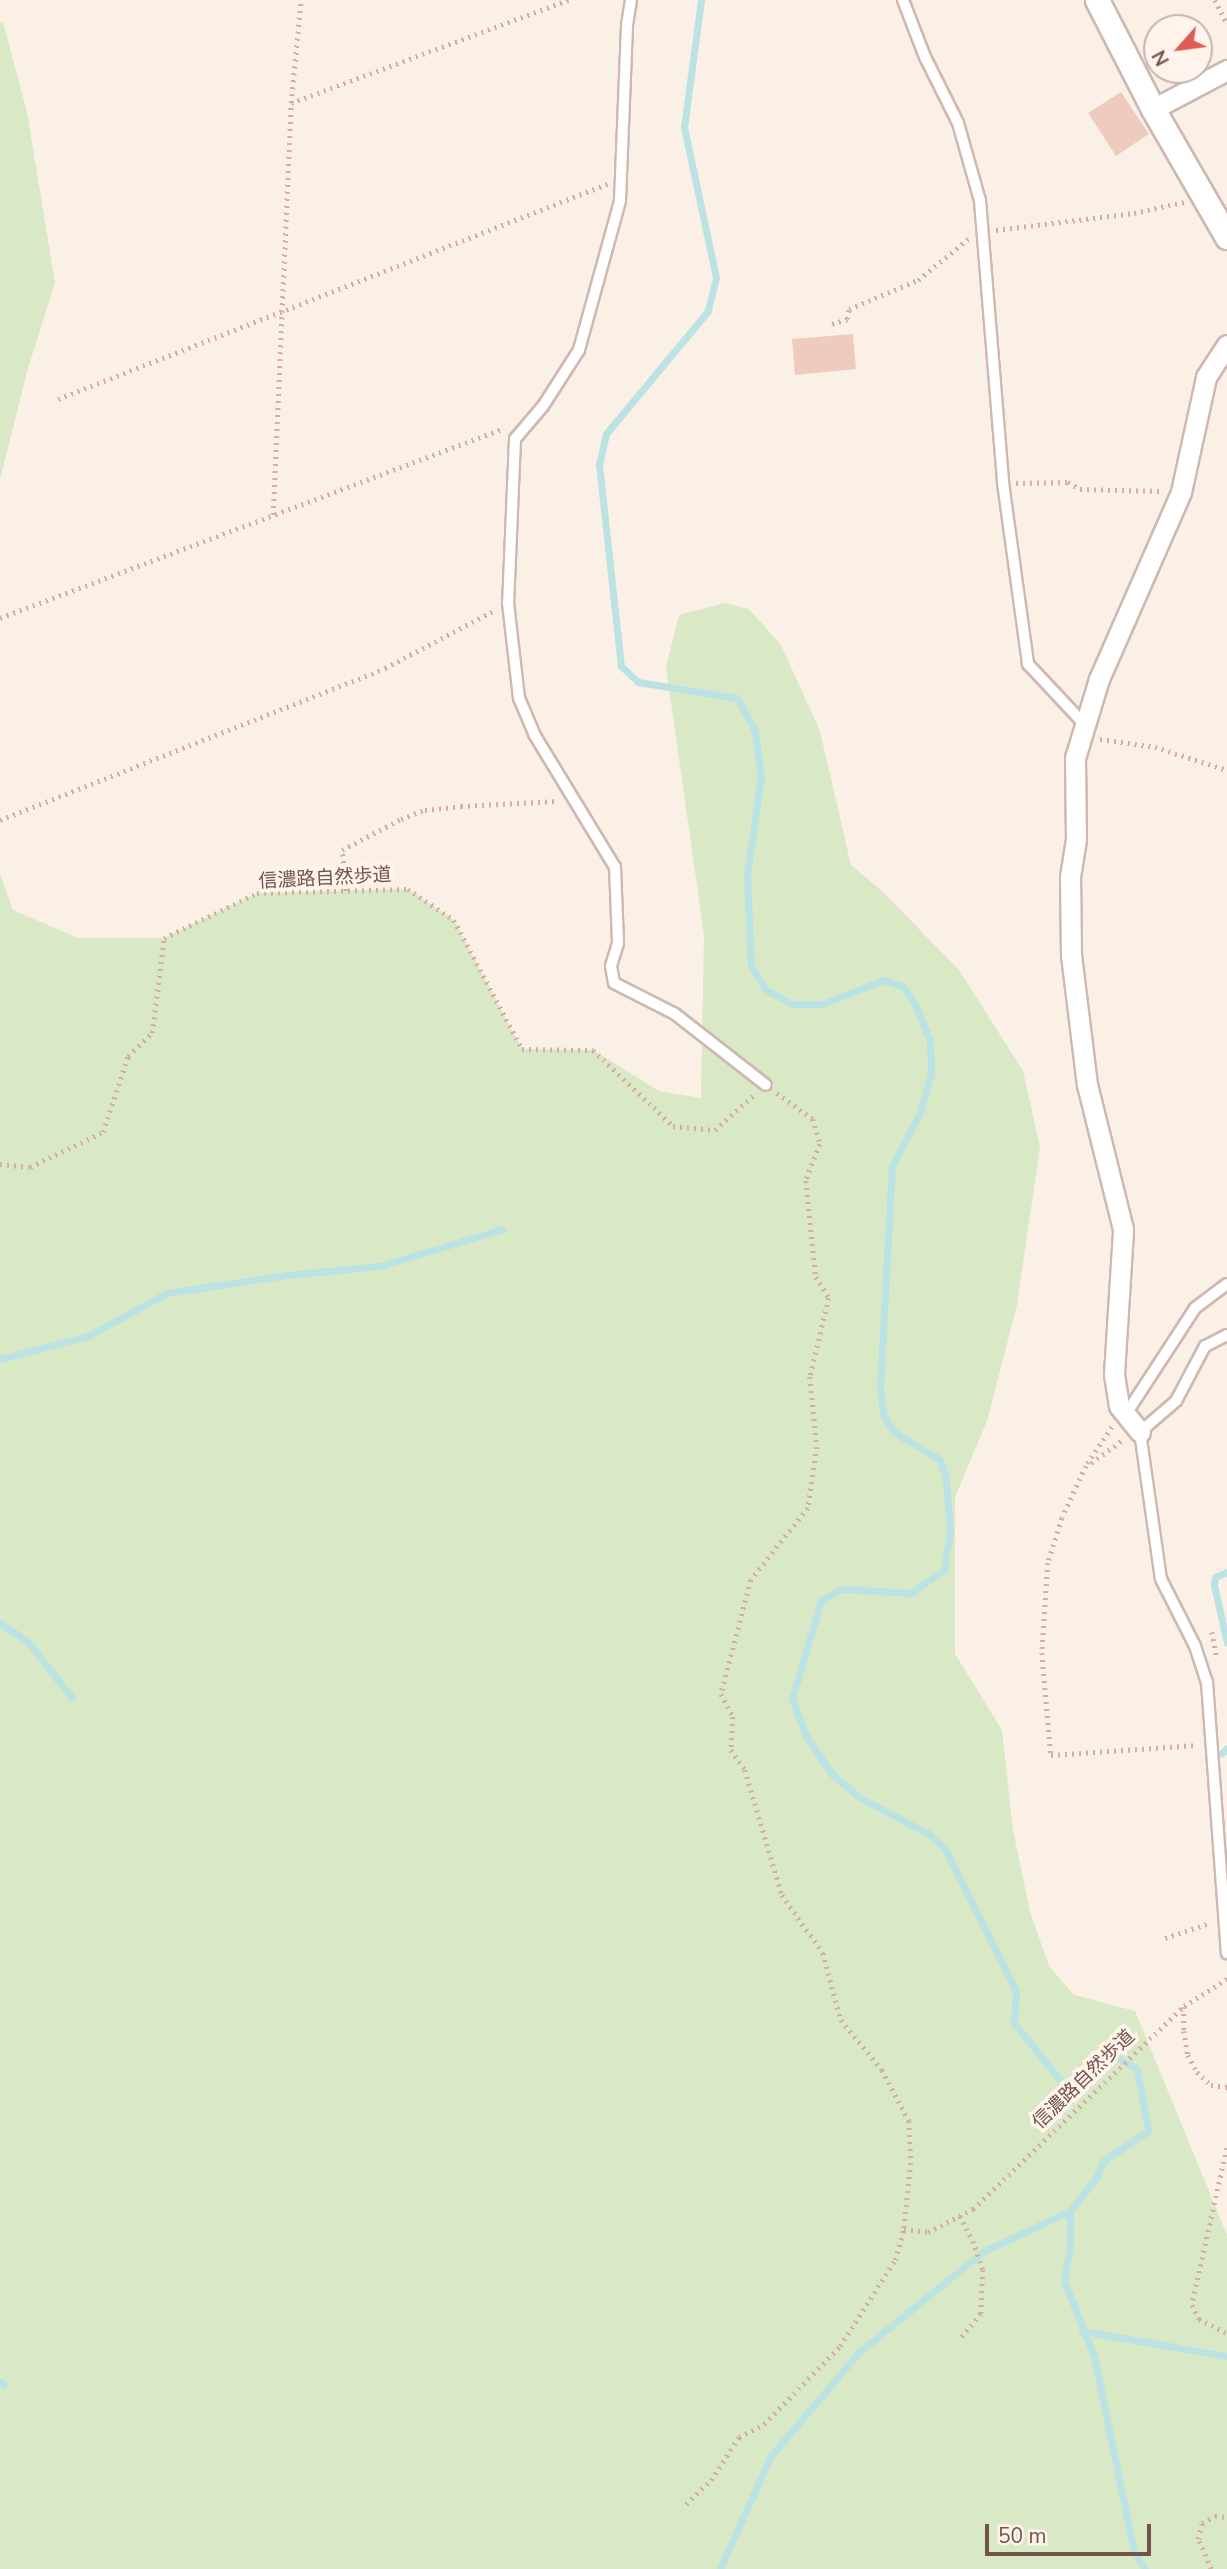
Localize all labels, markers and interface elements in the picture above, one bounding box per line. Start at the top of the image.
north arrow [1143,14,1213,84]
text: N [1146,46,1176,70]
street label: 信濃路自然歩道 [258,864,392,894]
street label: 信濃路自然歩道 [1028,2026,1140,2134]
scale bar [989,2510,1155,2554]
text: 50 m [998,2522,1047,2550]

